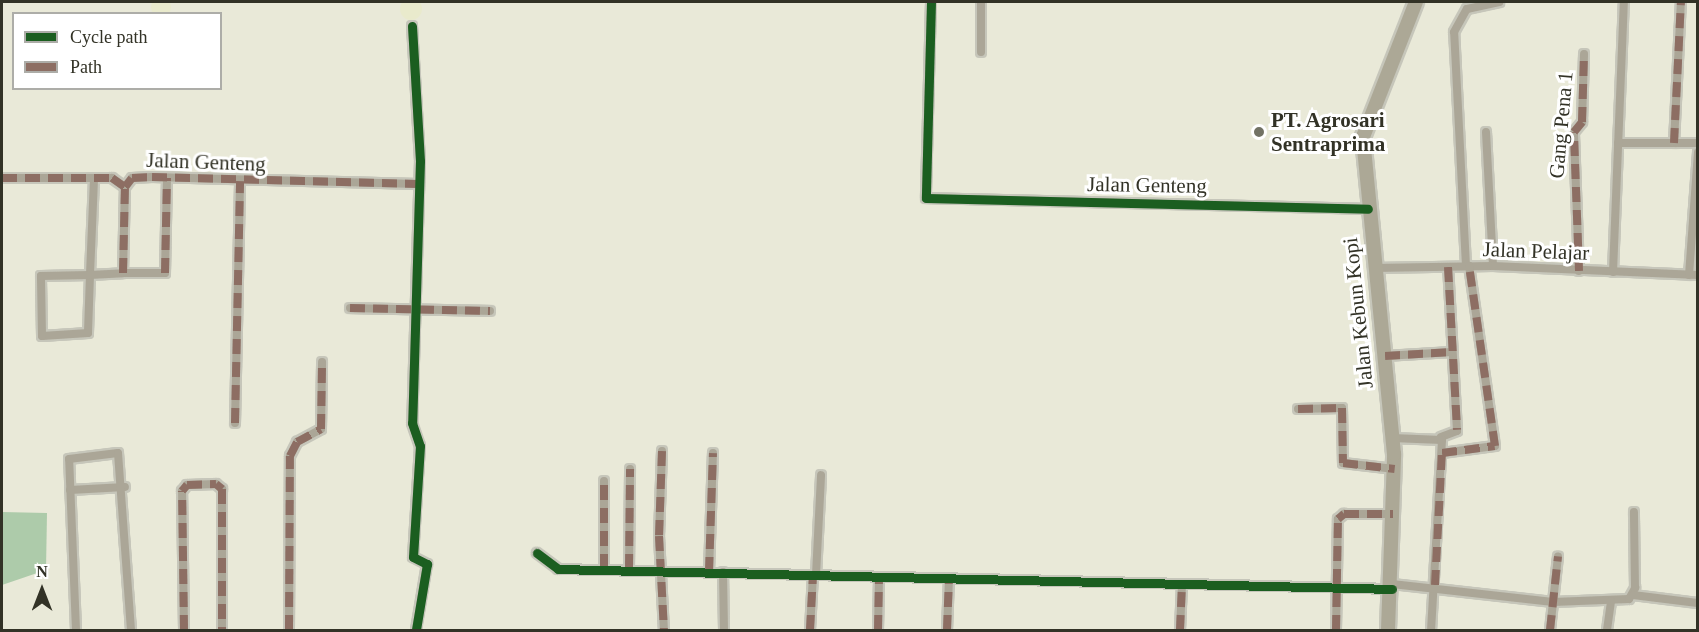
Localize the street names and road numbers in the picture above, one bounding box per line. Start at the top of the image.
street label: Gang Pena 1 [1544,70,1578,180]
street label: Jalan Genteng [146,147,266,177]
street label: Jalan Genteng [1087,171,1207,199]
street label: Jalan Kebun Kopi [1338,236,1378,390]
street label: Jalan Pelajar [1482,237,1590,265]

